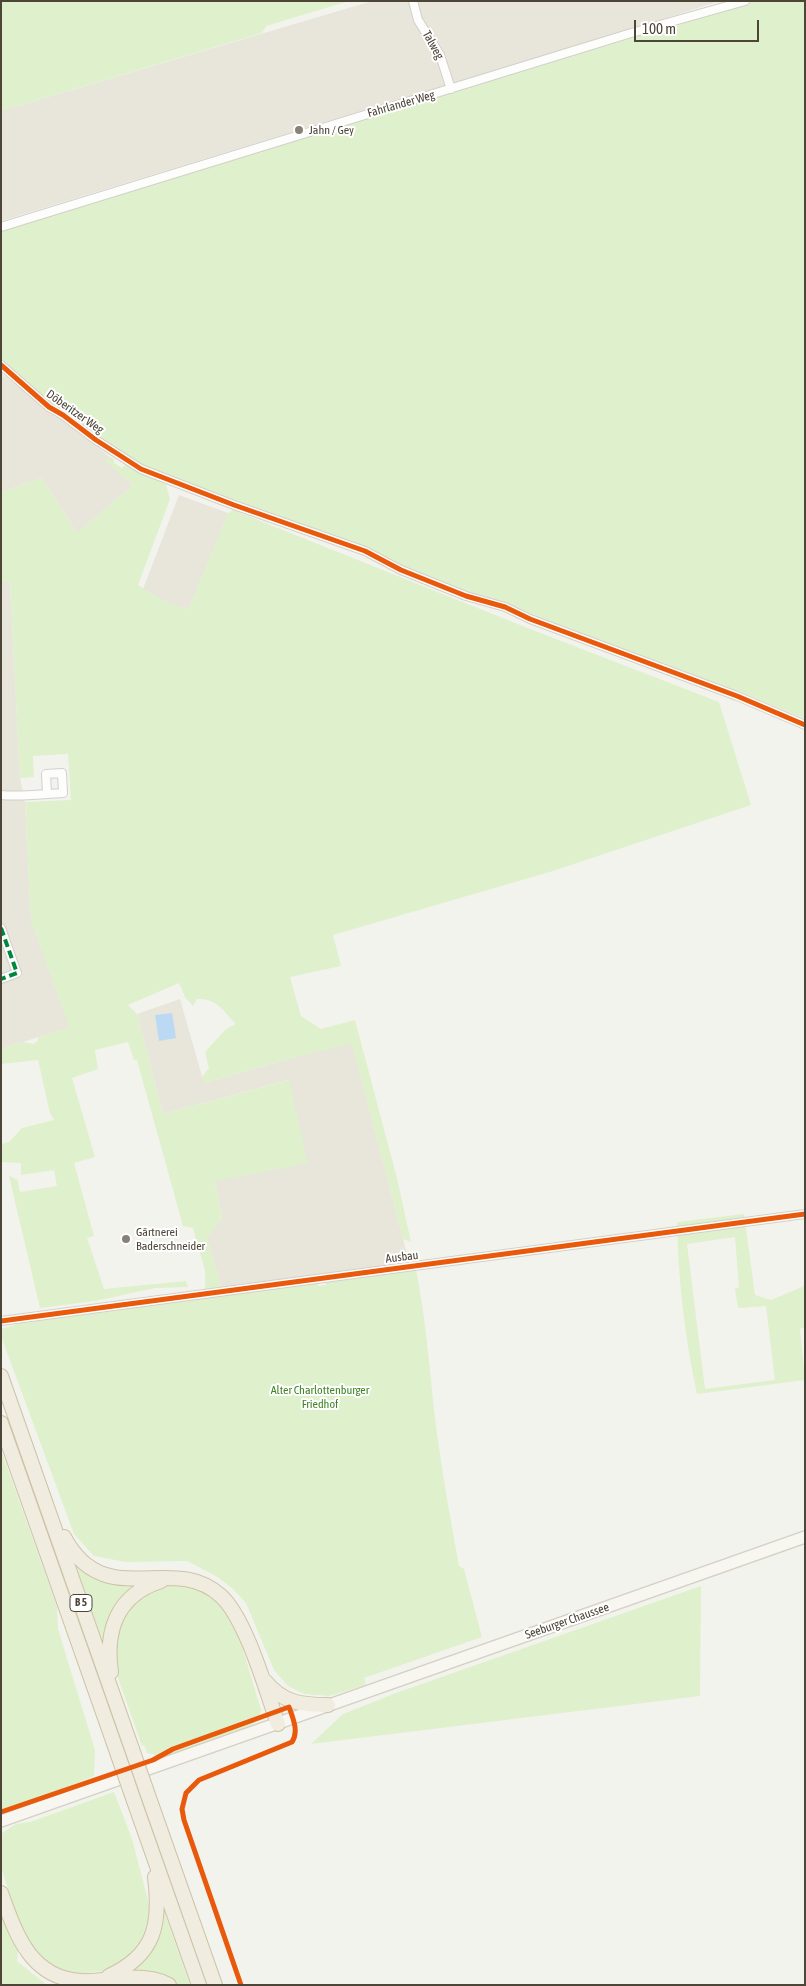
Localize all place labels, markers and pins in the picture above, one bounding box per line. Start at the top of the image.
place label: Jahn / Gey [309,123,354,137]
marker: Jahn / Gey [293,124,305,136]
place label: Gärtnerei Baderschneider [136,1225,205,1253]
marker: Gärtnerei Baderschneider [120,1233,132,1245]

